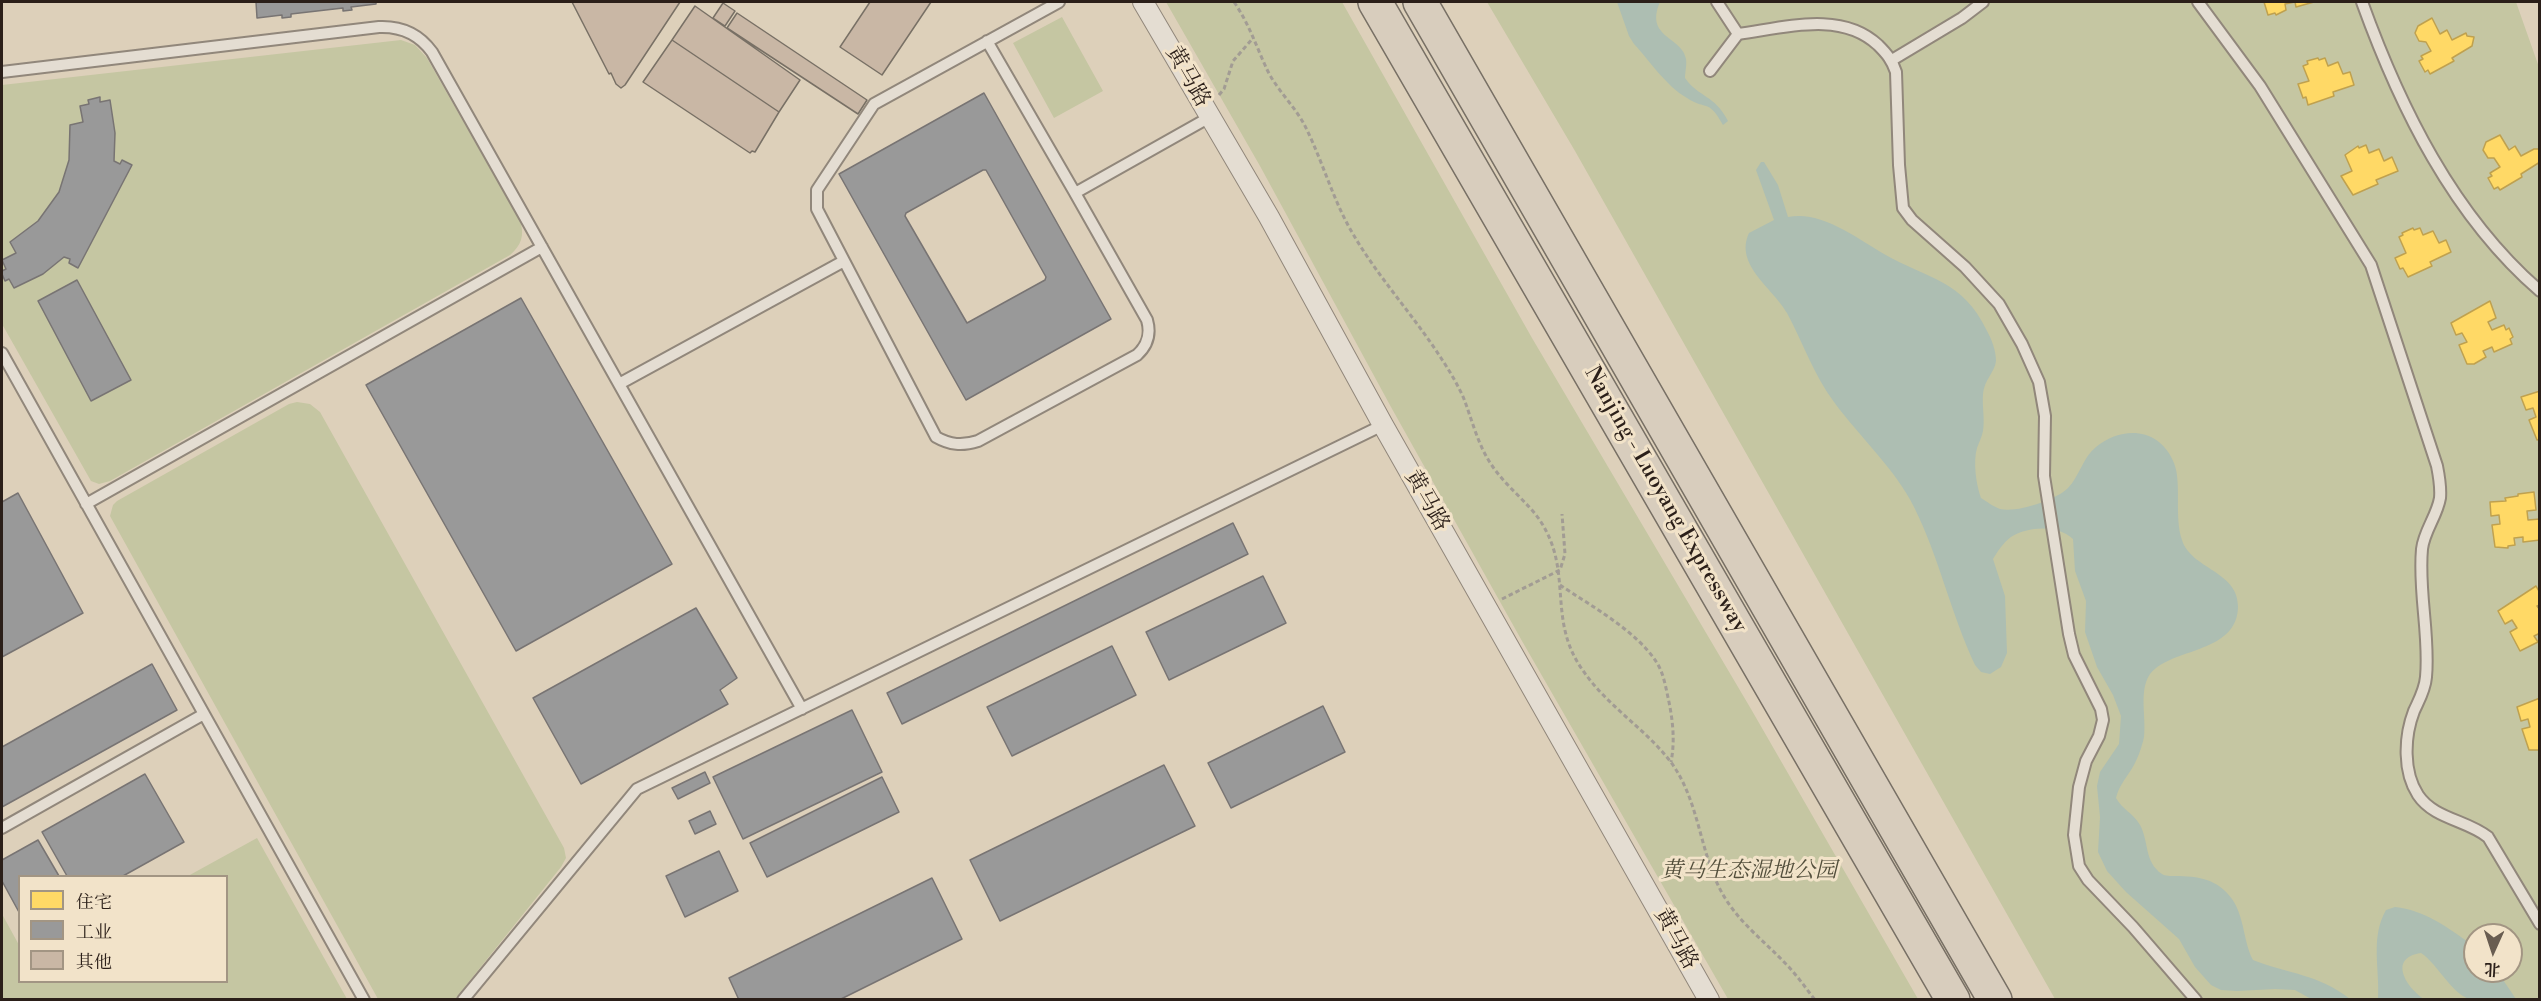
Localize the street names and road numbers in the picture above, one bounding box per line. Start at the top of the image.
street label: 黄马路 [1159,42,1215,112]
street label: Nanjing - Luoyang Expressway [1578,362,1752,638]
street label: 黄马路 [1398,466,1454,536]
street label: 黄马路 [1647,904,1703,974]

